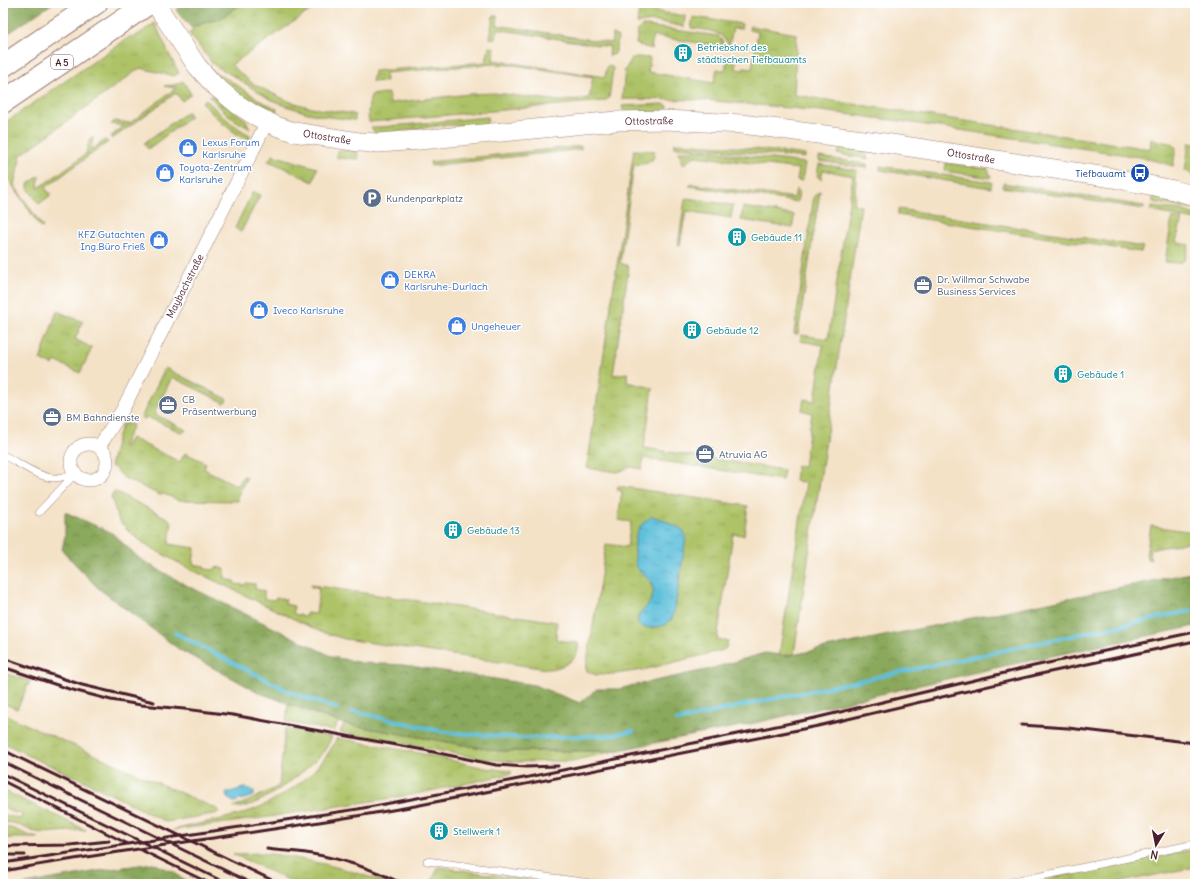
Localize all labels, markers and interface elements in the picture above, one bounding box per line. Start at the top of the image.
place label: Betriebshof des städtischen Tiefbauamts [697,41,807,66]
building icon: Betriebshof des städtischen Tiefbauamts [672,42,694,64]
road number: A 5 [51,55,73,69]
street label: Ottostraße [625,114,673,128]
street label: Ottostraße [302,127,352,147]
place label: Lexus Forum Karlsruhe [202,136,260,161]
shop icon: Lexus Forum Karlsruhe [177,137,199,159]
street label: Ottostraße [946,146,996,166]
place label: Toyota-Zentrum Karlsruhe [179,161,252,186]
shop icon: Toyota-Zentrum Karlsruhe [154,162,176,184]
bus stop icon: Tiefbauamt [1129,162,1151,184]
place label: Tiefbauamt [1075,167,1127,180]
parking icon: Kundenparkplatz [361,187,383,209]
place label: Kundenparkplatz [386,192,463,205]
building icon: Gebäude 11 [726,226,748,248]
place label: KFZ Gutachten Ing.Büro Frieß [78,228,146,253]
shop icon: KFZ Gutachten Ing.Büro Frieß [148,229,170,251]
place label: Gebäude 11 [751,231,802,244]
street label: Maybachstraße [163,252,207,320]
place label: DEKRA Karlsruhe-Durlach [404,268,488,293]
shop icon: DEKRA Karlsruhe-Durlach [379,269,401,291]
place label: Dr. Willmar Schwabe Business Services [937,273,1030,298]
office icon: Dr. Willmar Schwabe Business Services [912,274,934,296]
shop icon: Iveco Karlsruhe [248,299,270,321]
place label: Iveco Karlsruhe [273,304,344,317]
shop icon: Ungeheuer [446,315,468,337]
building icon: Gebäude 12 [681,319,703,341]
place label: Ungeheuer [471,320,521,333]
place label: Gebäude 12 [706,324,759,337]
building icon: Gebäude 1 [1052,363,1074,385]
place label: Gebäude 1 [1077,368,1124,381]
place label: CB Präsentwerbung [182,393,257,418]
office icon: CB Präsentwerbung [157,394,179,416]
office icon: BM Bahndienste [41,406,63,428]
place label: BM Bahndienste [66,411,139,424]
office icon: Atruvia AG [694,443,716,465]
place label: Atruvia AG [719,448,767,461]
building icon: Gebäude 13 [442,519,464,541]
place label: Gebäude 13 [467,524,520,537]
building icon: Stellwerk 1 [428,820,450,842]
place label: Stellwerk 1 [453,825,500,838]
north arrow [1136,825,1176,865]
text: N [1149,847,1159,862]

